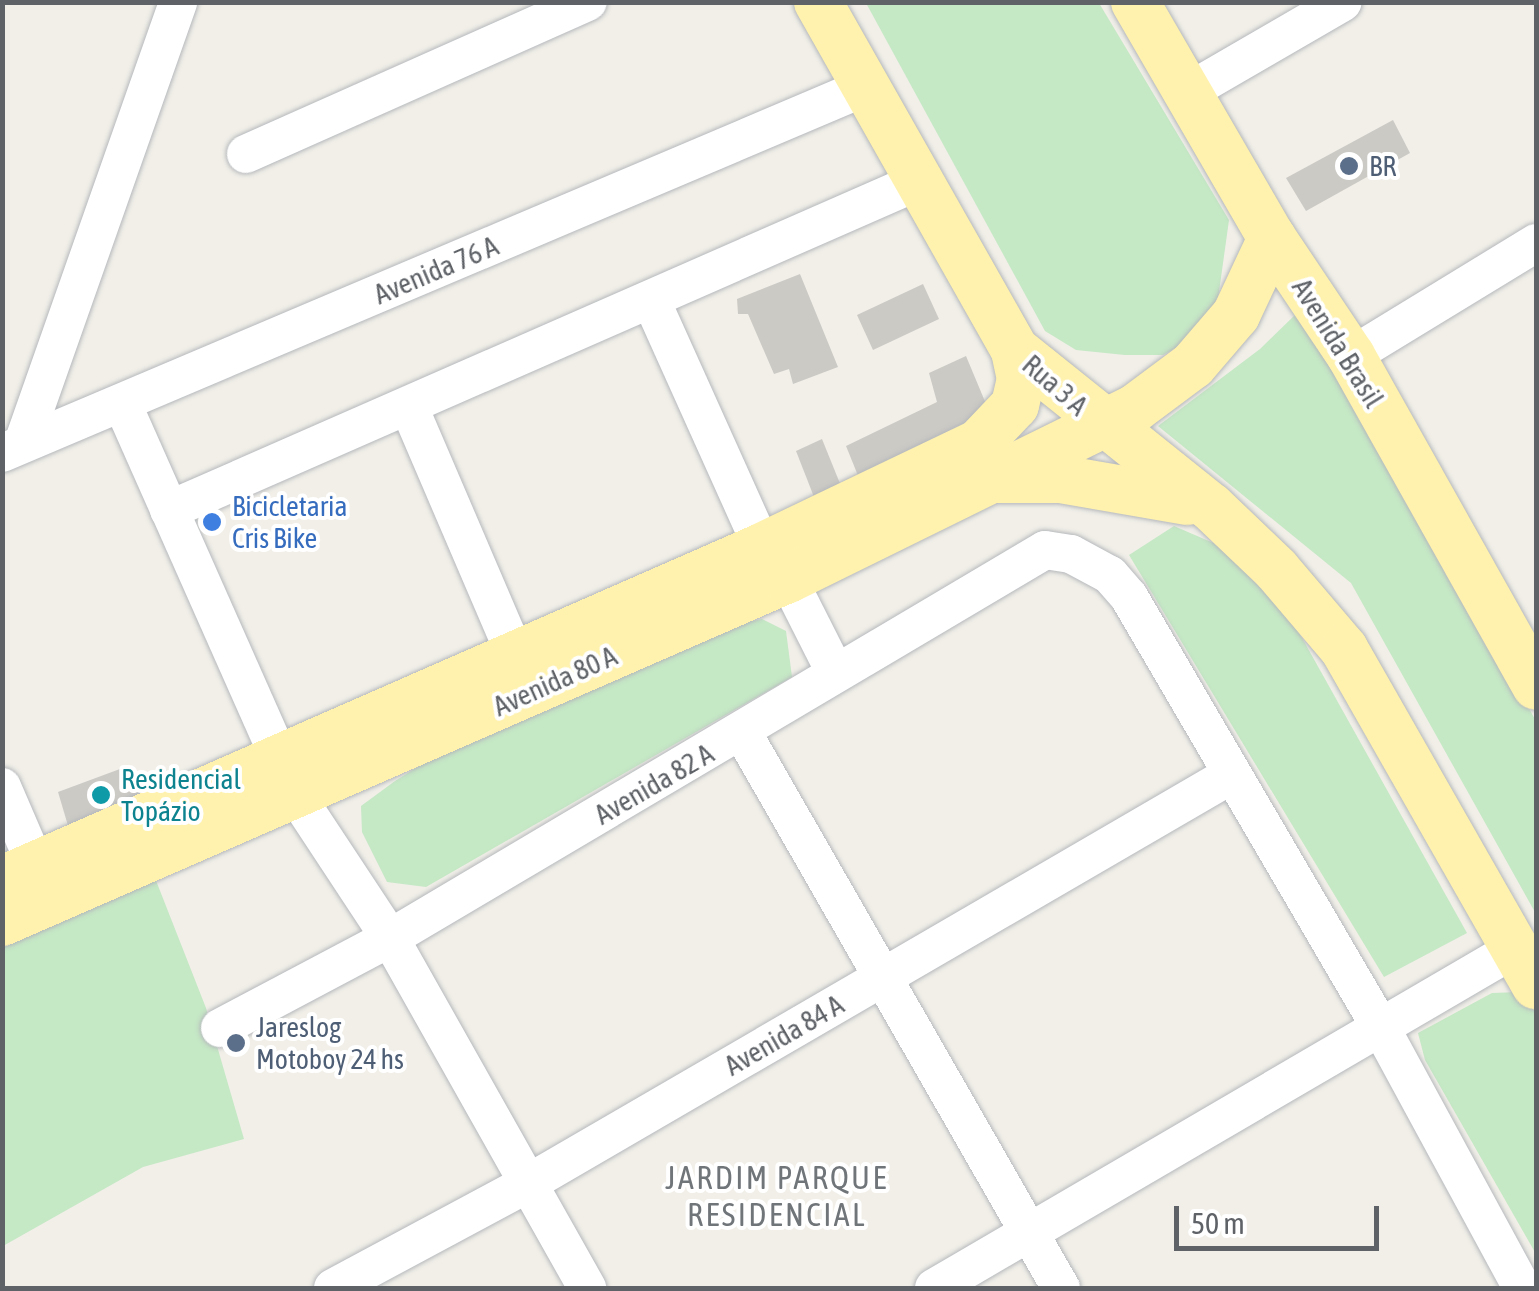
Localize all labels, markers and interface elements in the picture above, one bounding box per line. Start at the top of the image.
place label: BR [1369,149,1396,183]
marker: BR [1338,155,1360,177]
street label: Avenida 76 A [369,229,503,311]
street label: Avenida Brasil [1285,272,1391,414]
street label: Rua 3 A [1016,348,1094,422]
place label: Bicicletaria Cris Bike [232,489,348,555]
marker: Bicicletaria Cris Bike [201,511,223,533]
street label: Avenida 80 A [488,639,622,723]
street label: Avenida 82 A [589,737,719,831]
place label: Residencial Topázio [121,762,241,828]
marker: Residencial Topázio [90,784,112,806]
street label: Avenida 84 A [719,988,849,1082]
place label: Jareslog Motoboy 24 hs [256,1010,404,1076]
marker: Jareslog Motoboy 24 hs [225,1032,247,1054]
district label: JARDIM PARQUE RESIDENCIAL [665,1160,889,1235]
scale bar [1179,1186,1384,1248]
text: 50 m [1191,1206,1245,1240]

